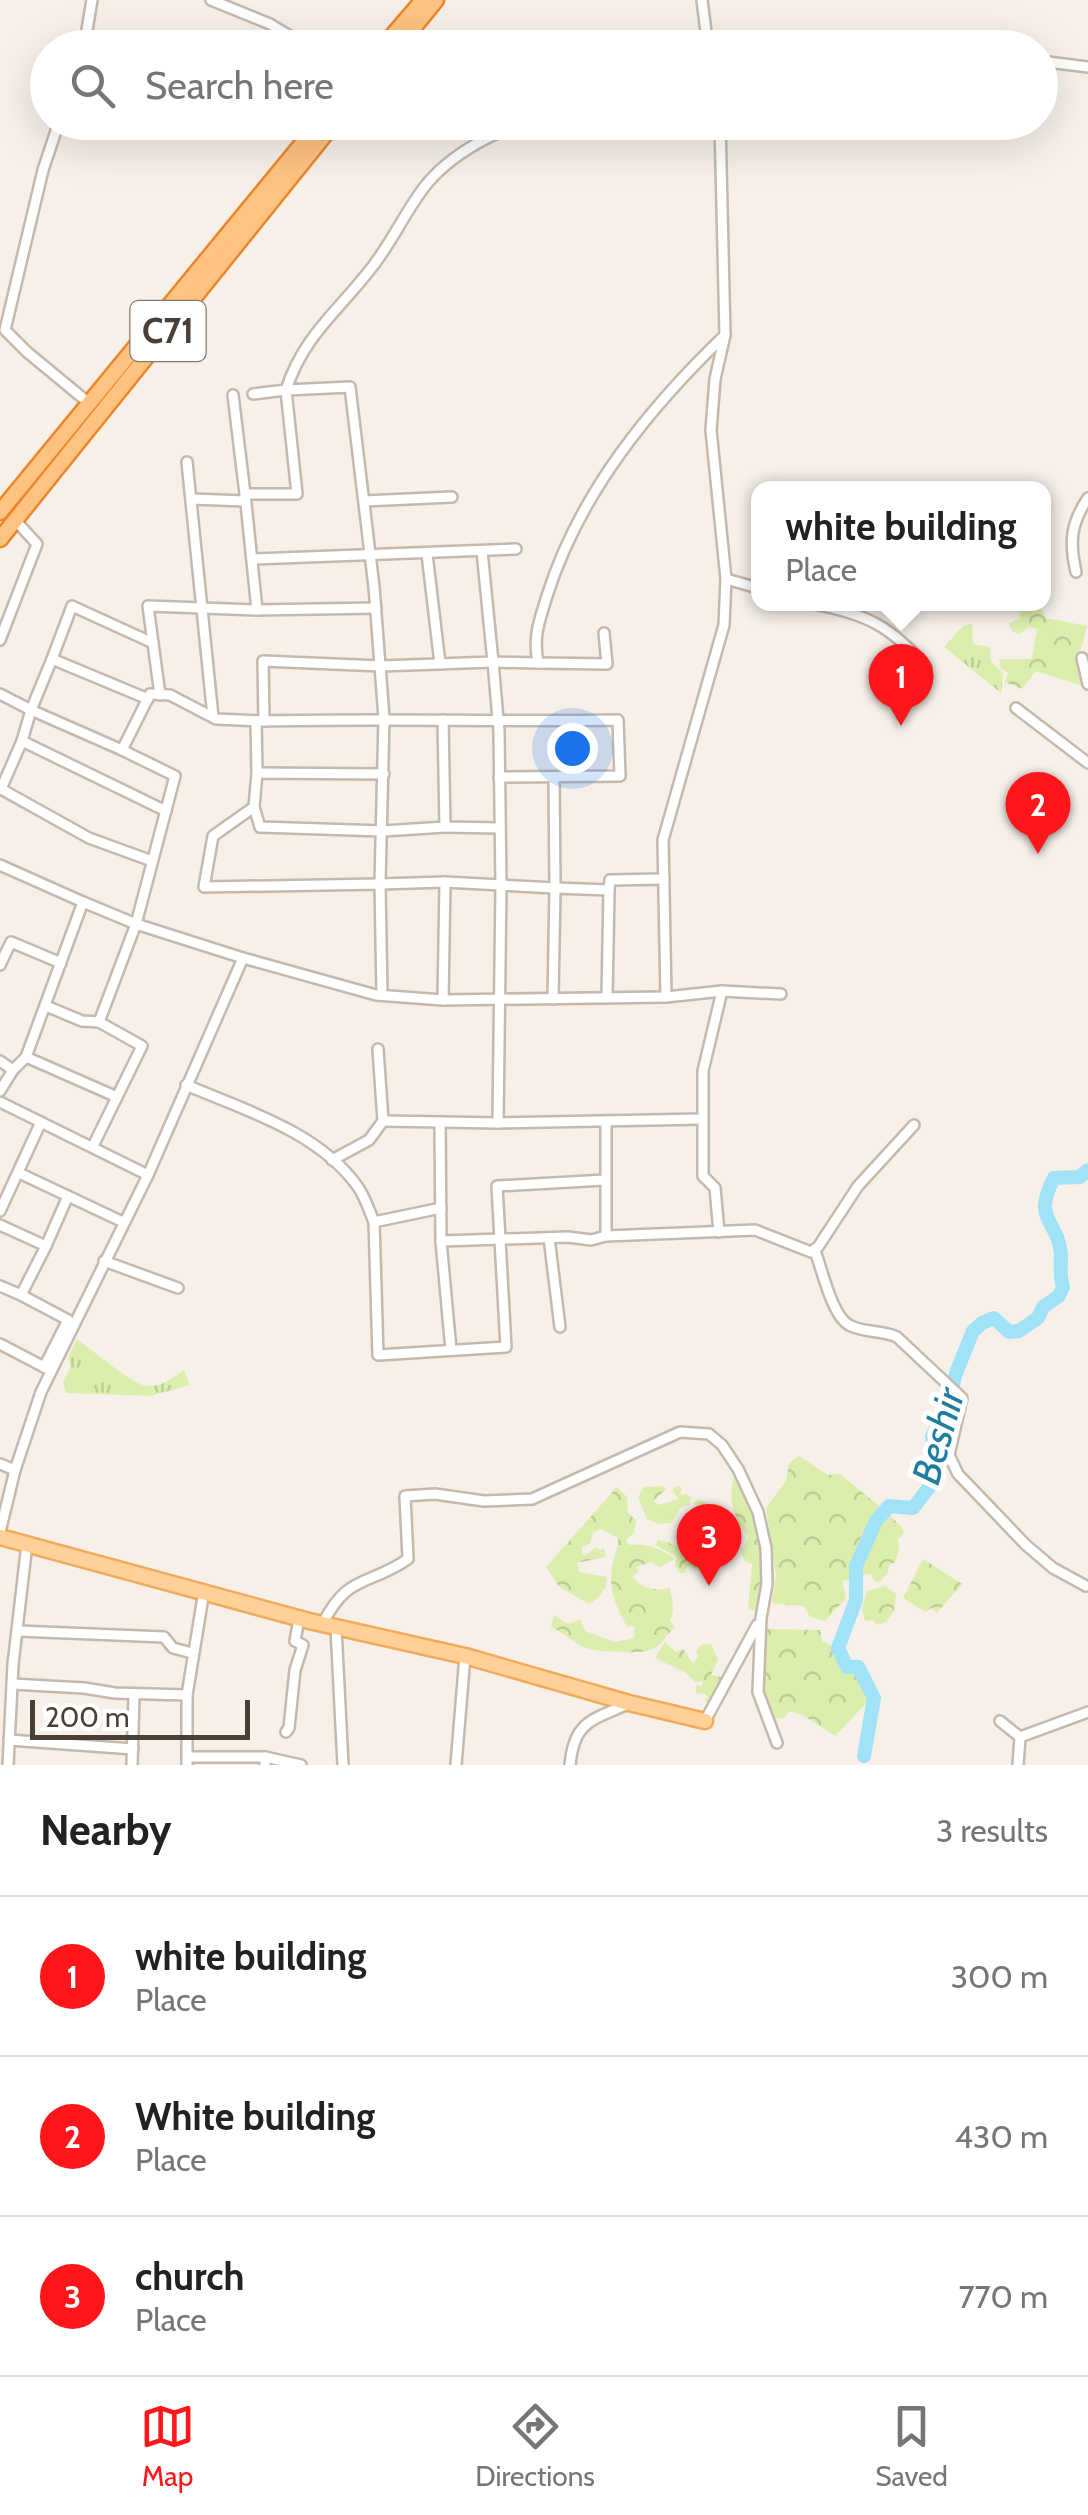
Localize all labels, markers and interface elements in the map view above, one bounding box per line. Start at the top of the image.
search box [30,30,1058,140]
icon: search [65,58,120,113]
text: Search here [145,62,334,109]
road number: C71 [130,301,206,361]
popup [751,481,1051,611]
text: white building [785,503,1017,550]
text: Place [785,550,857,589]
pin: 1 [868,644,934,726]
your location [547,723,598,774]
pin: 2 [1006,772,1070,854]
water label: Beshir [901,1381,975,1490]
pin: 3 [676,1504,742,1586]
scale bar [30,1695,250,1740]
text: 200 m [45,1700,130,1734]
text: Nearby [40,1804,172,1856]
text: 3 results [936,1811,1048,1850]
text: white building [135,1933,366,1980]
text: 1 [67,1957,78,1996]
text: 300 m [951,1957,1048,1996]
text: Place [135,1980,207,2019]
text: White building [135,2093,375,2140]
text: 2 [64,2117,81,2156]
text: 430 m [955,2117,1048,2156]
text: Place [135,2140,207,2179]
text: church [135,2253,244,2300]
text: 3 [64,2277,81,2316]
text: 770 m [958,2277,1048,2316]
text: Place [135,2300,207,2339]
tab: Map [140,2399,195,2493]
tab: Directions [475,2399,595,2493]
tab: Saved [875,2399,948,2493]

